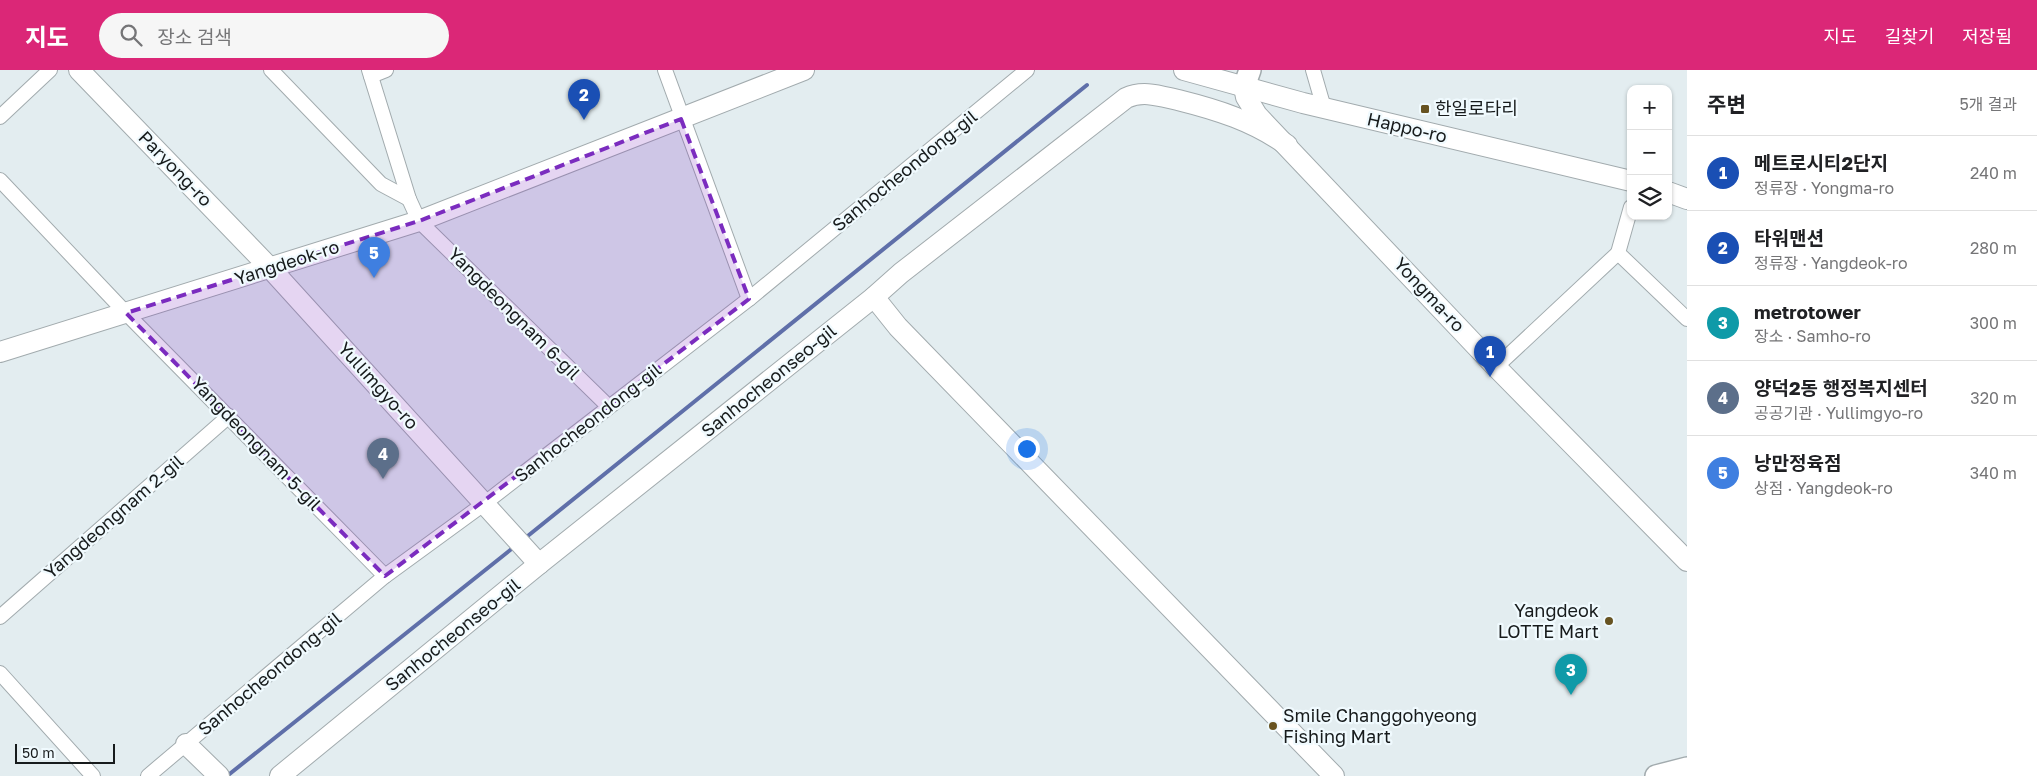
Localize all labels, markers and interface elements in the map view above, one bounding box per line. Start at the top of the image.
search box [99,13,449,58]
icon: search [117,21,145,49]
text: 지도 [25,22,69,51]
text: 장소 검색 [157,25,232,48]
text: 지도 [1824,25,1857,47]
text: 길찾기 [1885,25,1934,47]
text: 저장됨 [1962,25,2012,47]
pin: 2 [568,79,600,120]
map controls [1627,85,1672,220]
button: + [1627,85,1672,130]
text: 주변 [1707,91,1746,117]
text: 5개 결과 [1960,94,2017,114]
place label: 한일로타리 [1435,97,1518,119]
marker: 한일로타리 [1419,103,1431,115]
street label: Sanhocheondong-gil [827,105,982,236]
street label: Happo-ro [1365,107,1449,147]
street label: Paryong-ro [134,126,217,211]
button: − [1627,130,1672,175]
text: 메트로시티2단지 [1754,151,1888,174]
text: 1 [1719,163,1727,183]
text: 240 m [1970,163,2017,183]
button: layers [1627,175,1672,220]
text: 정류장 · Yongma-ro [1754,178,1894,198]
text: 타워맨션 [1754,226,1824,249]
street label: Yangdeok-ro [232,235,342,289]
pin: 5 [358,237,390,278]
text: 2 [1718,238,1728,258]
text: 280 m [1970,238,2017,258]
street label: Yangdeongnam 6-gil [444,243,586,384]
street label: Yongma-ro [1390,253,1470,336]
text: 정류장 · Yangdeok-ro [1754,253,1908,273]
text: metrotower [1754,300,1861,323]
text: 3 [1718,313,1728,333]
text: 300 m [1970,313,2017,333]
street label: Sanhocheonseo-gil [697,319,840,441]
text: 장소 · Samho-ro [1754,326,1871,346]
pin: 1 [1474,336,1506,377]
street label: Yullimgyo-ro [334,337,424,433]
street label: Sanhocheondong-gil [510,358,665,486]
street label: Yangdeongnam 5-gil [187,372,326,515]
text: 양덕2동 행정복지센터 [1754,376,1928,399]
text: 4 [1718,388,1728,408]
text: 320 m [1970,388,2017,408]
text: 공공기관 · Yullimgyo-ro [1754,403,1923,423]
your location [1014,436,1040,462]
pin: 4 [367,438,399,479]
street label: Yangdeongnam 2-gil [39,450,188,583]
text: 낭만정육점 [1754,451,1841,474]
text: 5 [1718,463,1728,483]
text: 340 m [1970,463,2017,483]
text: 상점 · Yangdeok-ro [1754,478,1893,498]
street label: Sanhocheonseo-gil [381,573,524,695]
place label: Yangdeok LOTTE Mart [1498,599,1599,642]
street label: Sanhocheondong-gil [193,607,346,740]
marker: Yangdeok LOTTE Mart [1603,615,1615,627]
pin: 3 [1555,654,1587,695]
place label: Smile Changgohyeong Fishing Mart [1283,704,1477,747]
marker: Smile Changgohyeong Fishing Mart [1267,720,1279,732]
scale bar [15,741,115,764]
text: 50 m [22,744,55,761]

